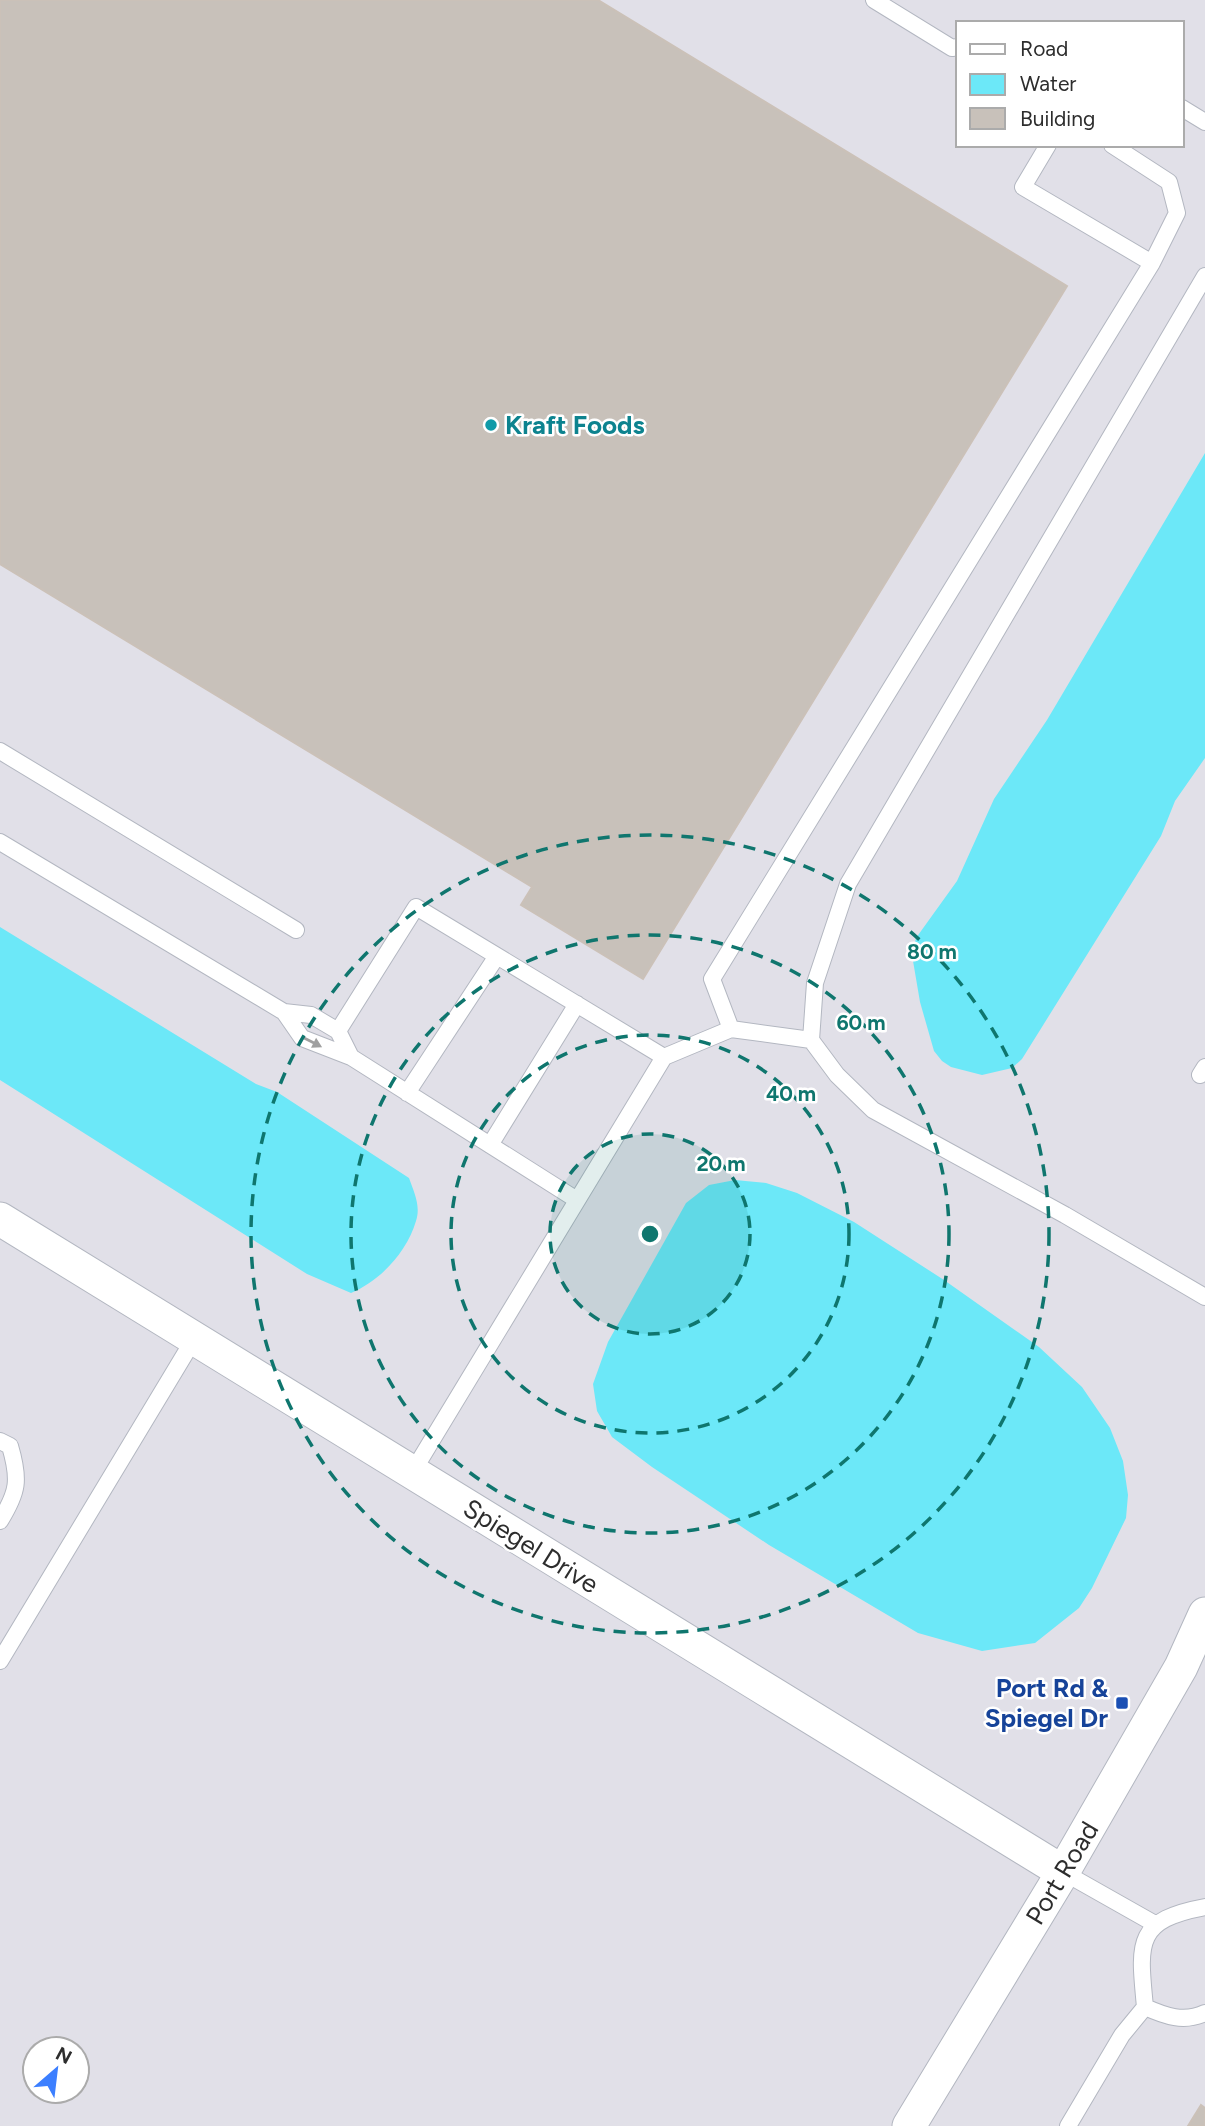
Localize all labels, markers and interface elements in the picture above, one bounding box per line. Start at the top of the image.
legend [956,21,1184,147]
text: Road [1020,36,1068,61]
text: Water [1020,71,1076,96]
text: Building [1020,106,1095,131]
place label: Kraft Foods [505,409,645,441]
marker: Kraft Foods [483,417,499,433]
text: 80 m [907,939,957,964]
text: 60 m [836,1010,886,1035]
one-way arrow [303,1035,323,1047]
text: 40 m [766,1081,816,1106]
text: 20 m [696,1151,746,1176]
centre of rings [638,1222,662,1246]
street label: Spiegel Drive [458,1492,604,1600]
place label: Port Rd & Spiegel Dr [985,1672,1108,1734]
marker: Port Rd & Spiegel Dr [1114,1695,1130,1711]
street label: Port Road [1019,1816,1105,1930]
north arrow [21,2035,91,2105]
text: N [52,2042,76,2069]

